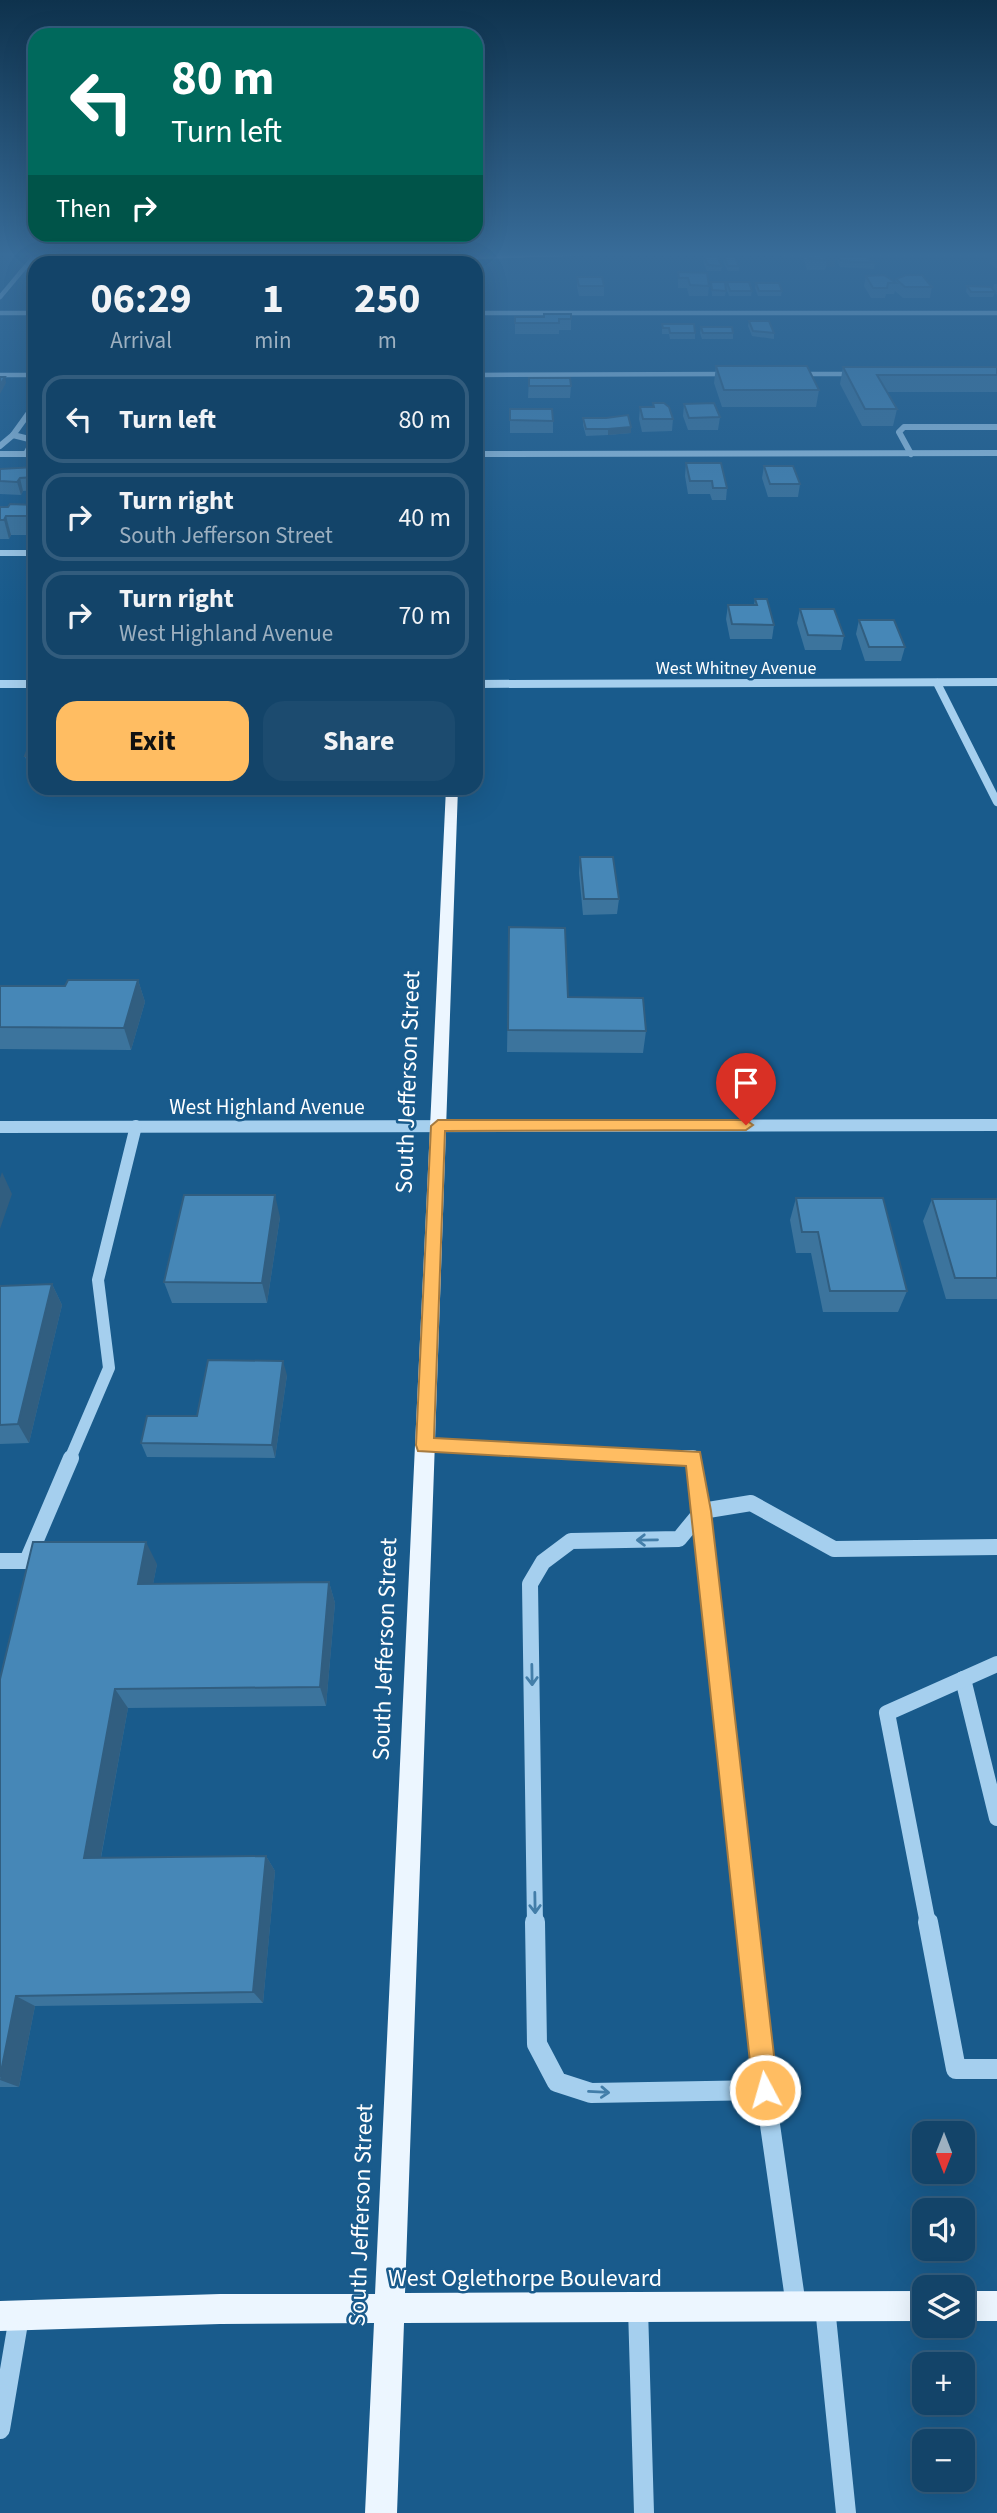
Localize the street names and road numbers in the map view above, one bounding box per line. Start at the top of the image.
street label: West Whitney Avenue [656,656,816,681]
street label: South Jefferson Street [387,970,429,1194]
street label: West Highland Avenue [169,1092,365,1122]
street label: South Jefferson Street [364,1537,406,1761]
street label: South Jefferson Street [340,2103,382,2327]
street label: West Oglethorpe Boulevard [388,2261,662,2296]

